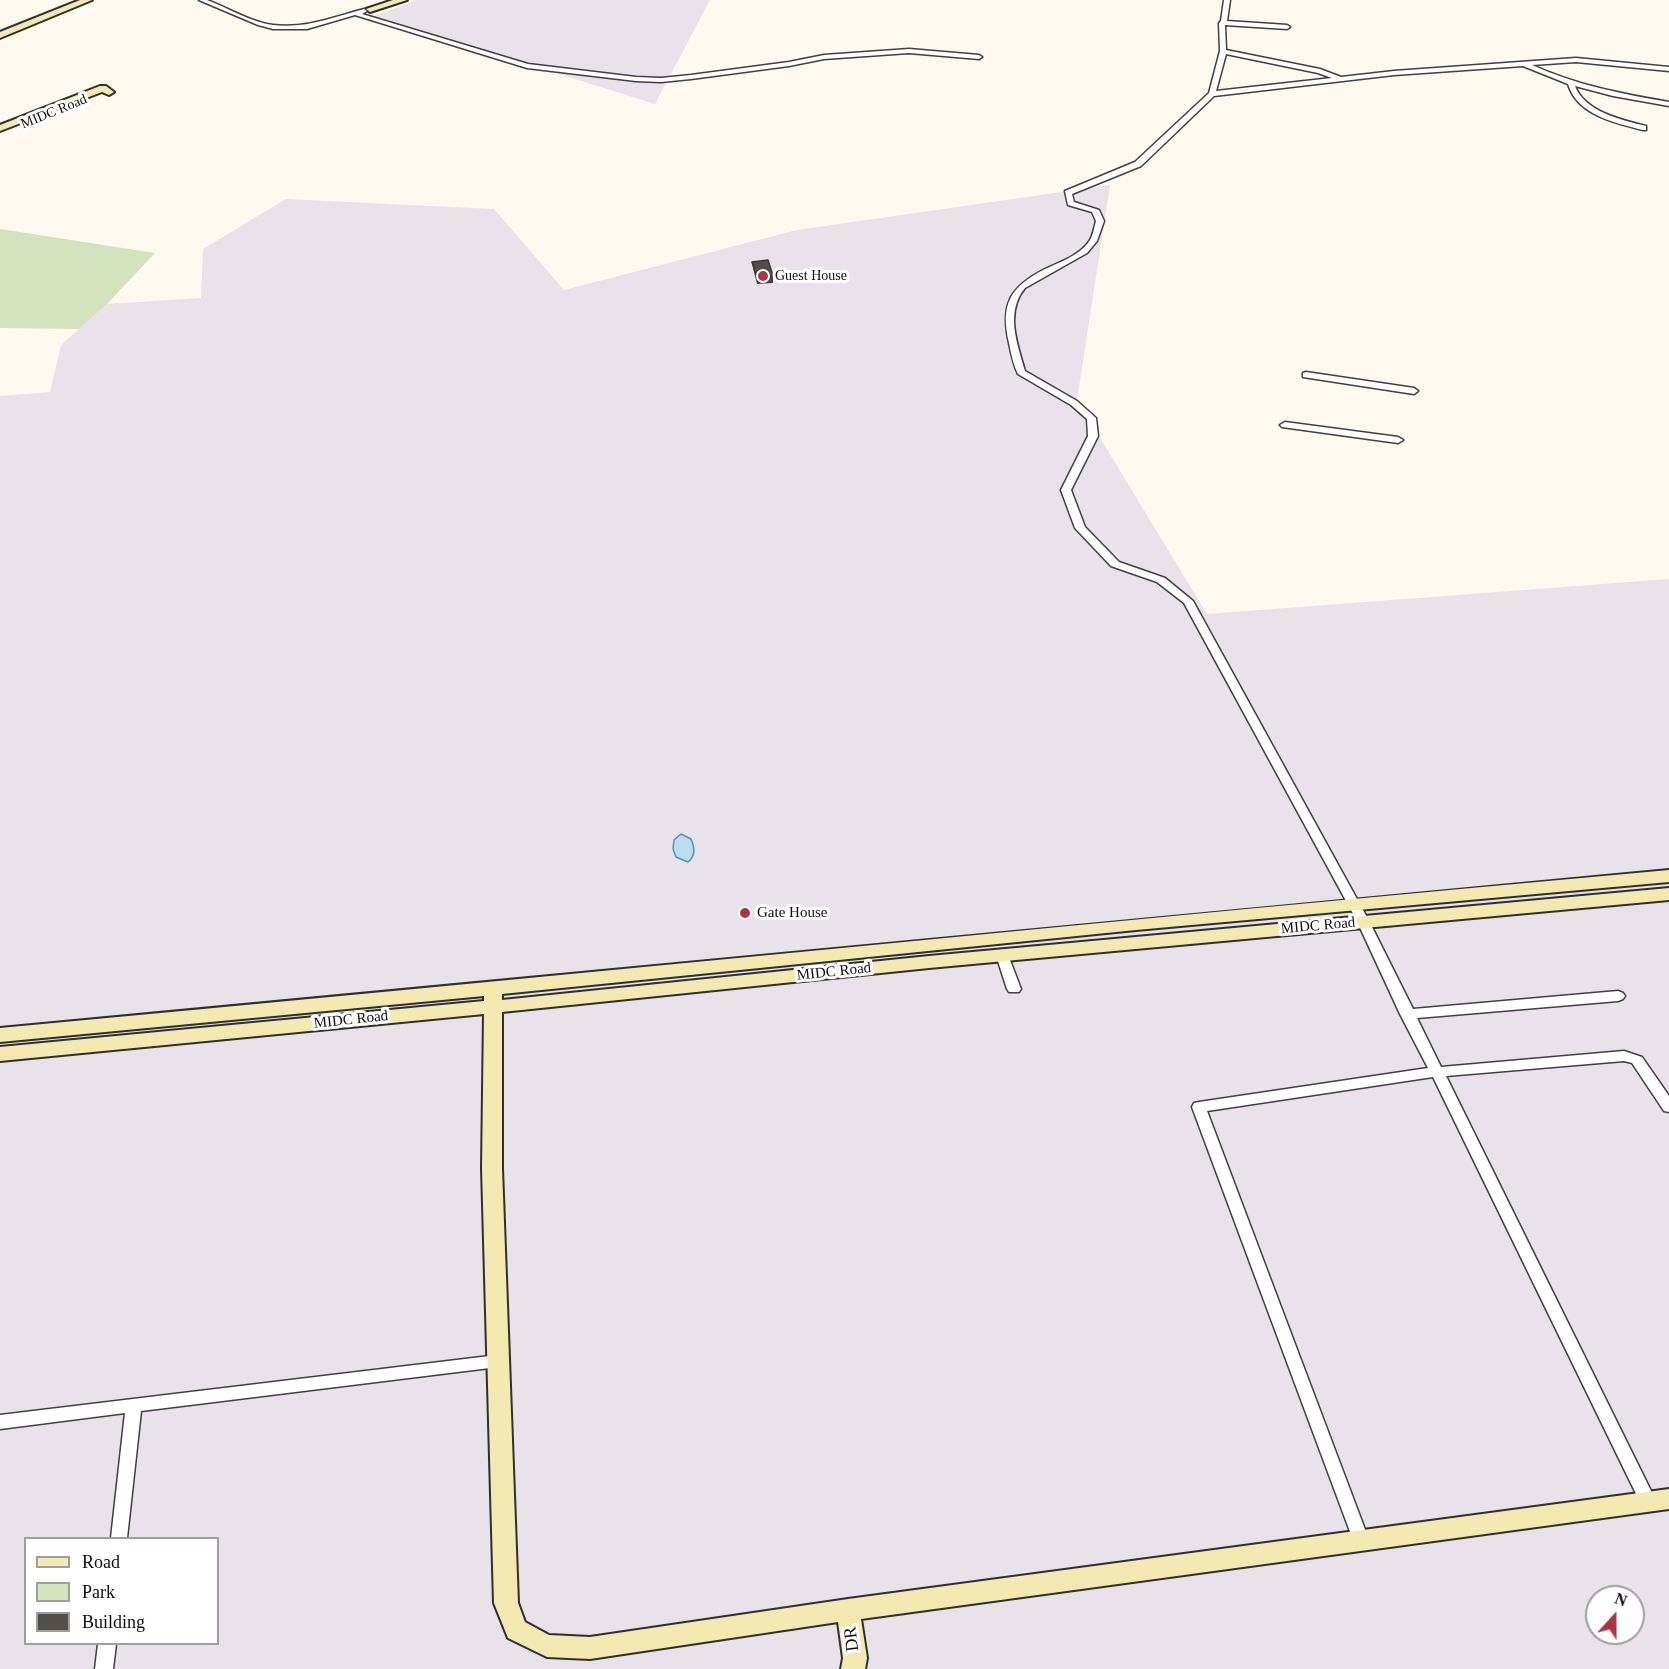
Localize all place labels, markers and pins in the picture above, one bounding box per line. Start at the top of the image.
place label: Guest House [775,268,847,284]
marker: Guest House [756,269,770,283]
place label: Gate House [757,904,827,922]
marker: Gate House [738,906,752,920]

